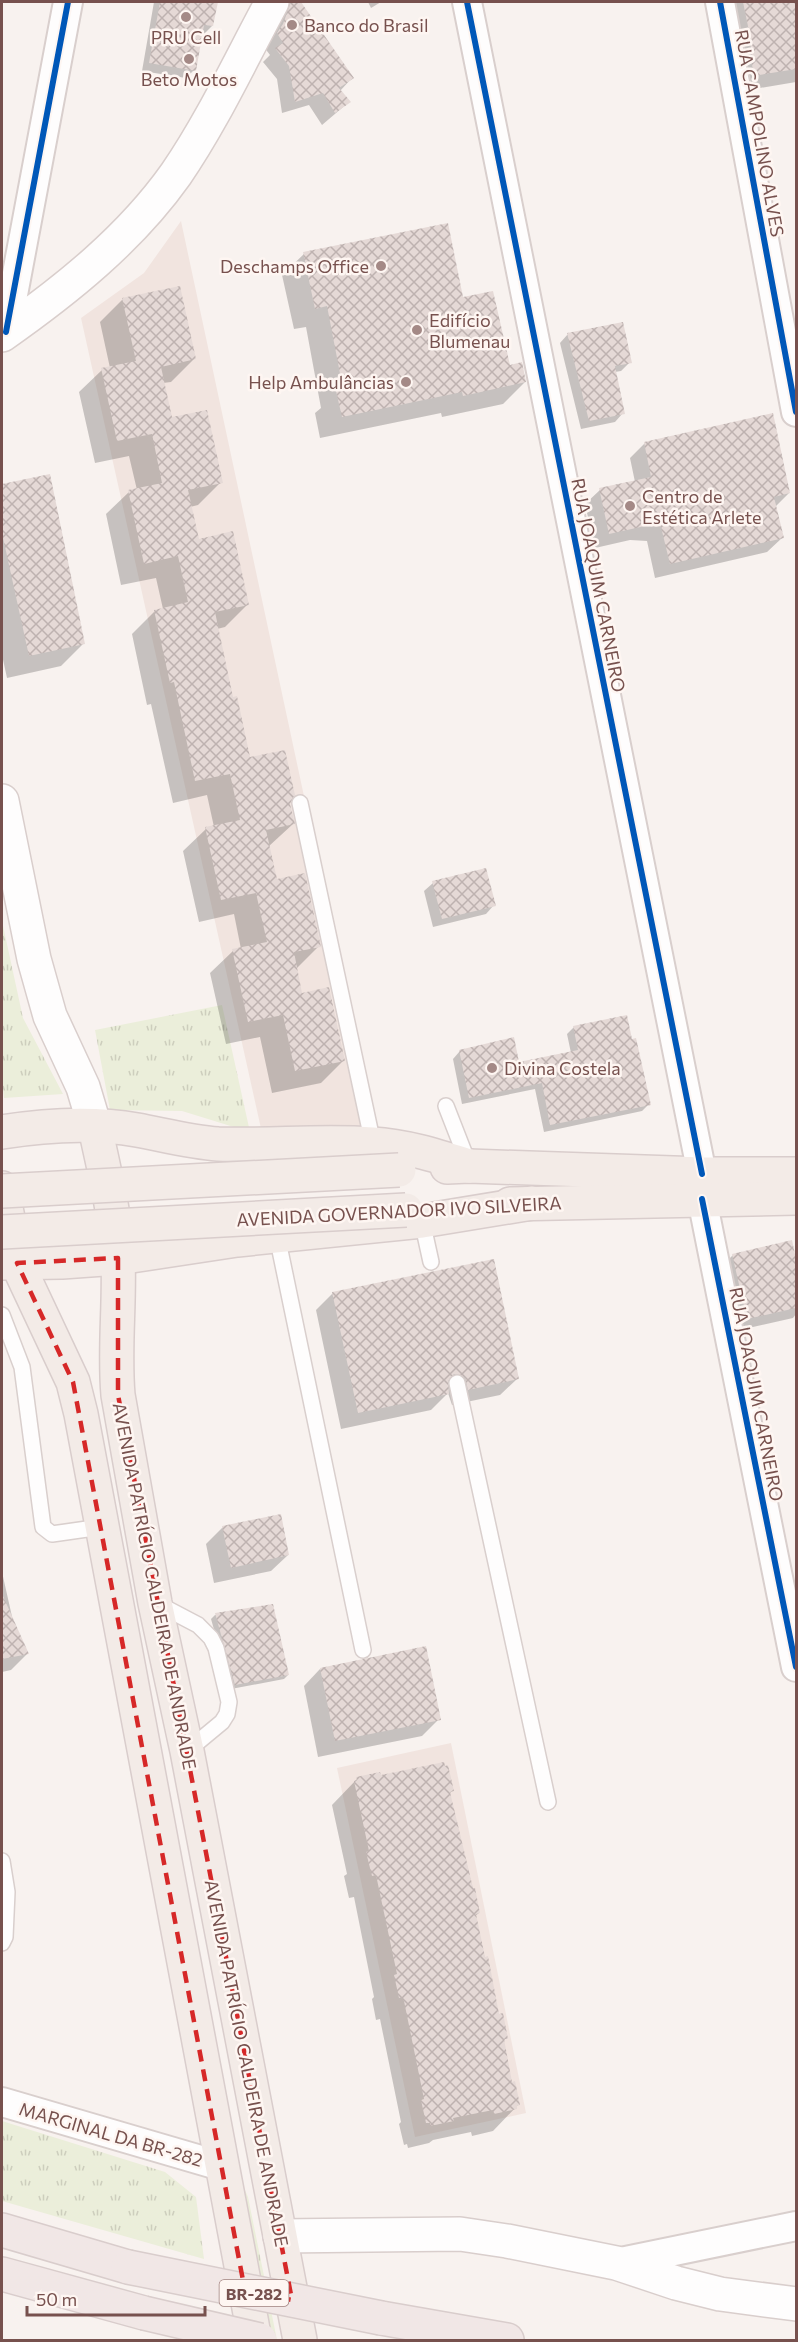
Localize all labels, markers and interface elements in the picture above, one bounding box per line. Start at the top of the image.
marker: PRU Cell [179,10,193,24]
place label: Banco do Brasil [304,14,428,36]
marker: Banco do Brasil [285,18,299,32]
place label: PRU Cell [151,26,221,48]
street label: RUA CAMPOLINO ALVES [731,28,789,238]
marker: Beto Motos [182,52,196,66]
place label: Beto Motos [141,68,237,90]
place label: Deschamps Office [220,255,369,277]
marker: Deschamps Office [374,259,388,273]
place label: Edifício Blumenau [429,309,510,352]
marker: Edifício Blumenau [410,323,424,337]
place label: Help Ambulâncias [248,371,394,393]
marker: Help Ambulâncias [399,375,413,389]
street label: RUA JOAQUIM CARNEIRO [567,476,631,694]
place label: Centro de Estética Arlete [642,485,761,528]
marker: Centro de Estética Arlete [623,499,637,513]
place label: Divina Costela [504,1057,621,1079]
marker: Divina Costela [485,1061,499,1075]
street label: AVENIDA GOVERNADOR IVO SILVEIRA [236,1191,562,1231]
street label: RUA JOAQUIM CARNEIRO [725,1285,789,1503]
street label: AVENIDA PATRÍCIO CALDEIRA DE ANDRADE [109,1400,201,1772]
street label: AVENIDA PATRÍCIO CALDEIRA DE ANDRADE [201,1877,293,2249]
street label: MARGINAL DA BR-282 [17,2097,205,2171]
scale bar [27,2279,206,2317]
road number: BR-282 [220,2280,288,2306]
text: 50 m [36,2288,77,2310]

